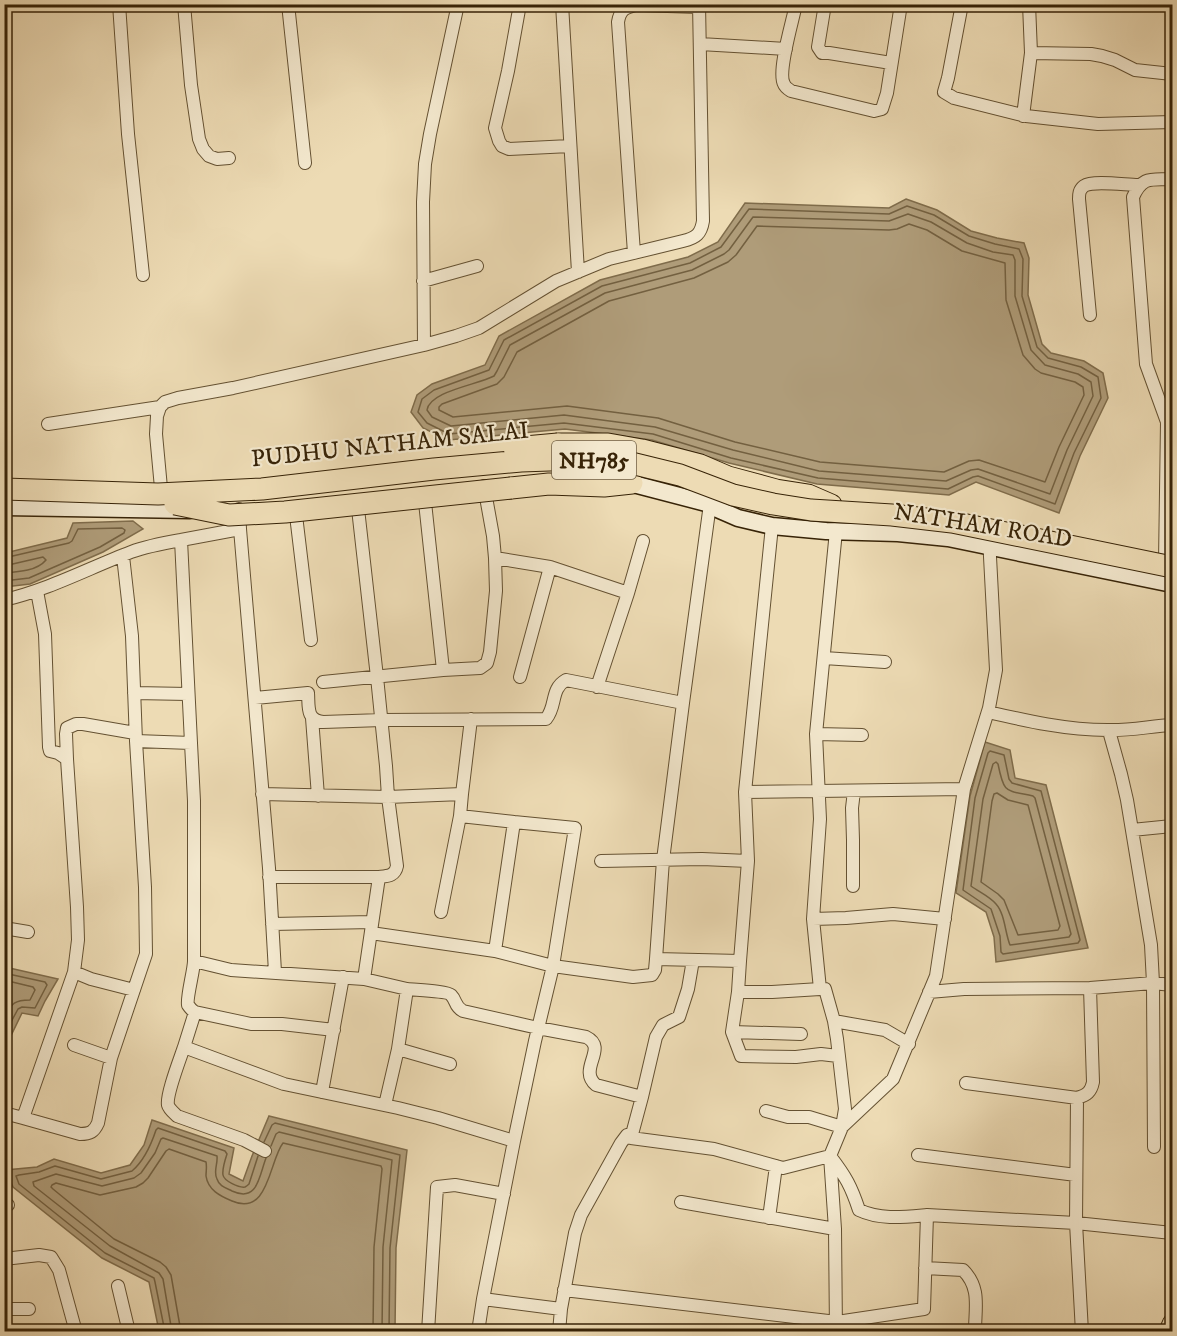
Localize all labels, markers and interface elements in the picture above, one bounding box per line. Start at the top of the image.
street label: PUDHU NATHAM SALAI [250,415,531,475]
road number: NH785 [552,441,636,479]
street label: NATHAM ROAD [891,497,1074,555]

